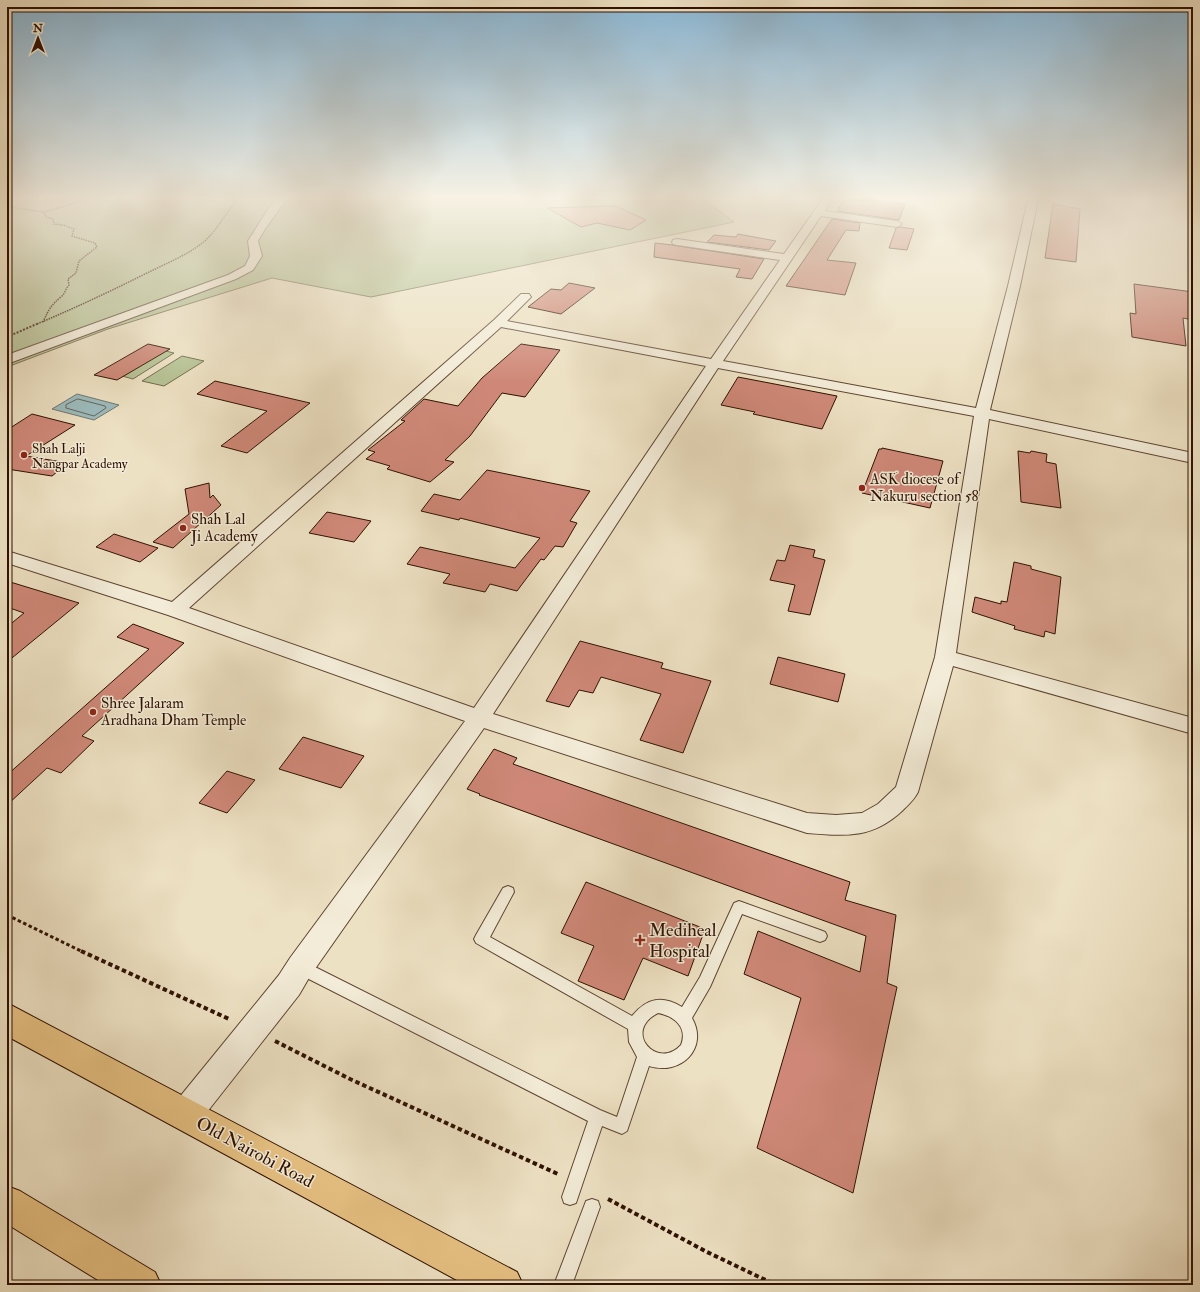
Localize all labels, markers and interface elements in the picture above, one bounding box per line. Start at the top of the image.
north arrow [18,18,58,58]
text: N [32,22,44,35]
place label: Shah Lalji Nangpar Academy [32,441,128,473]
marker: Shah Lalji Nangpar Academy [19,450,29,460]
place label: ASK diocese of Nakuru section 58 [869,470,979,506]
marker: ASK diocese of Nakuru section 58 [857,483,867,493]
place label: Shah Lal Ji Academy [190,510,258,547]
marker: Shah Lal Ji Academy [178,523,188,533]
place label: Shree Jalaram Aradhana Dham Temple [100,694,246,731]
marker: Shree Jalaram Aradhana Dham Temple [88,707,98,717]
place label: Mediheal Hospital [649,919,717,963]
marker: Mediheal Hospital [634,934,646,946]
street label: Old Nairobi Road [192,1112,318,1193]

